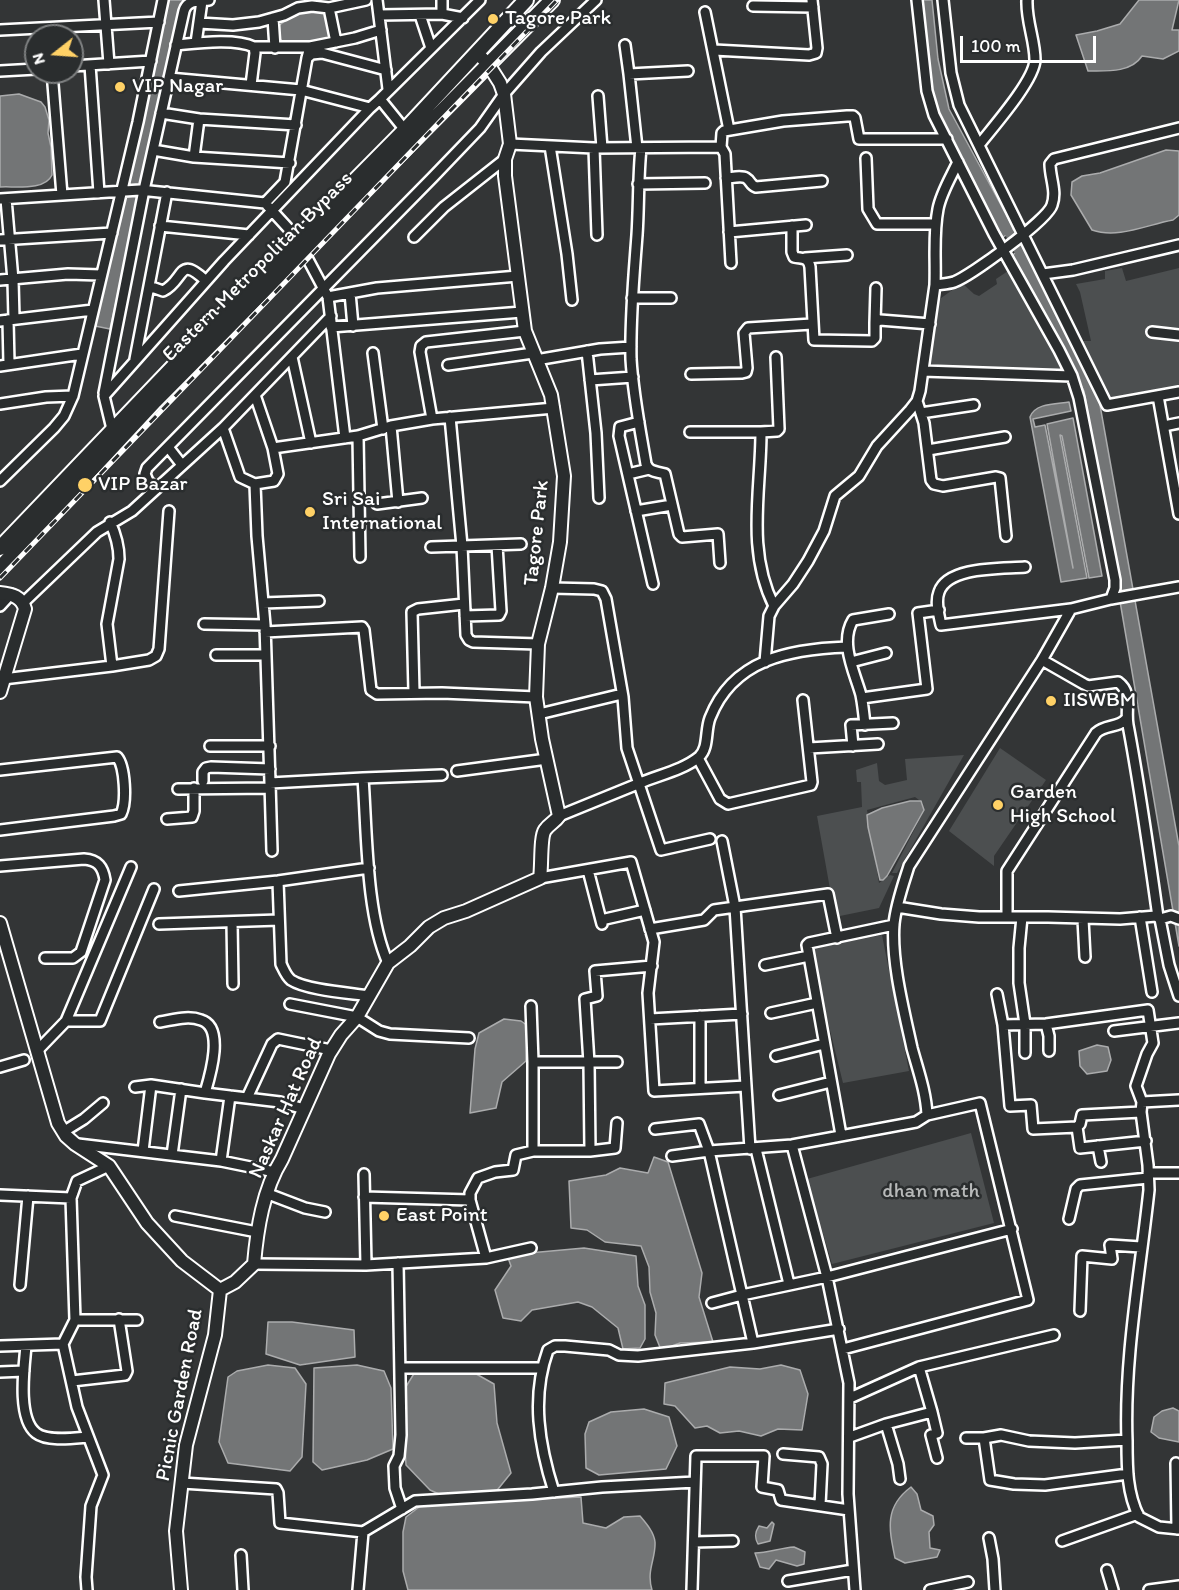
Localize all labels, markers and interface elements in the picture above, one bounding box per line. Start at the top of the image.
place label: Tagore Park [505,6,611,32]
marker: Tagore Park [486,12,500,26]
north arrow [24,24,84,84]
scale bar [963,24,1100,62]
text: 100 m [971,35,1021,57]
text: N [28,51,49,67]
place label: VIP Nagar [132,74,223,100]
marker: VIP Nagar [113,80,127,94]
street label: Eastern Metropolitan Bypass [158,167,358,367]
place label: VIP Bazar [98,472,187,498]
marker: VIP Bazar [76,476,94,494]
street label: Tagore Park [519,479,555,587]
place label: Sri Sai International [322,487,442,537]
marker: Sri Sai International [303,505,317,519]
place label: IISWBM [1063,688,1136,714]
marker: IISWBM [1044,694,1058,708]
place label: Garden High School [1010,780,1116,830]
marker: Garden High School [991,798,1005,812]
street label: Naskar Hat Road [244,1034,328,1182]
park label: dhan math [882,1179,980,1205]
place label: East Point [396,1203,488,1229]
marker: East Point [377,1209,391,1223]
street label: Picnic Garden Road [151,1307,209,1483]

